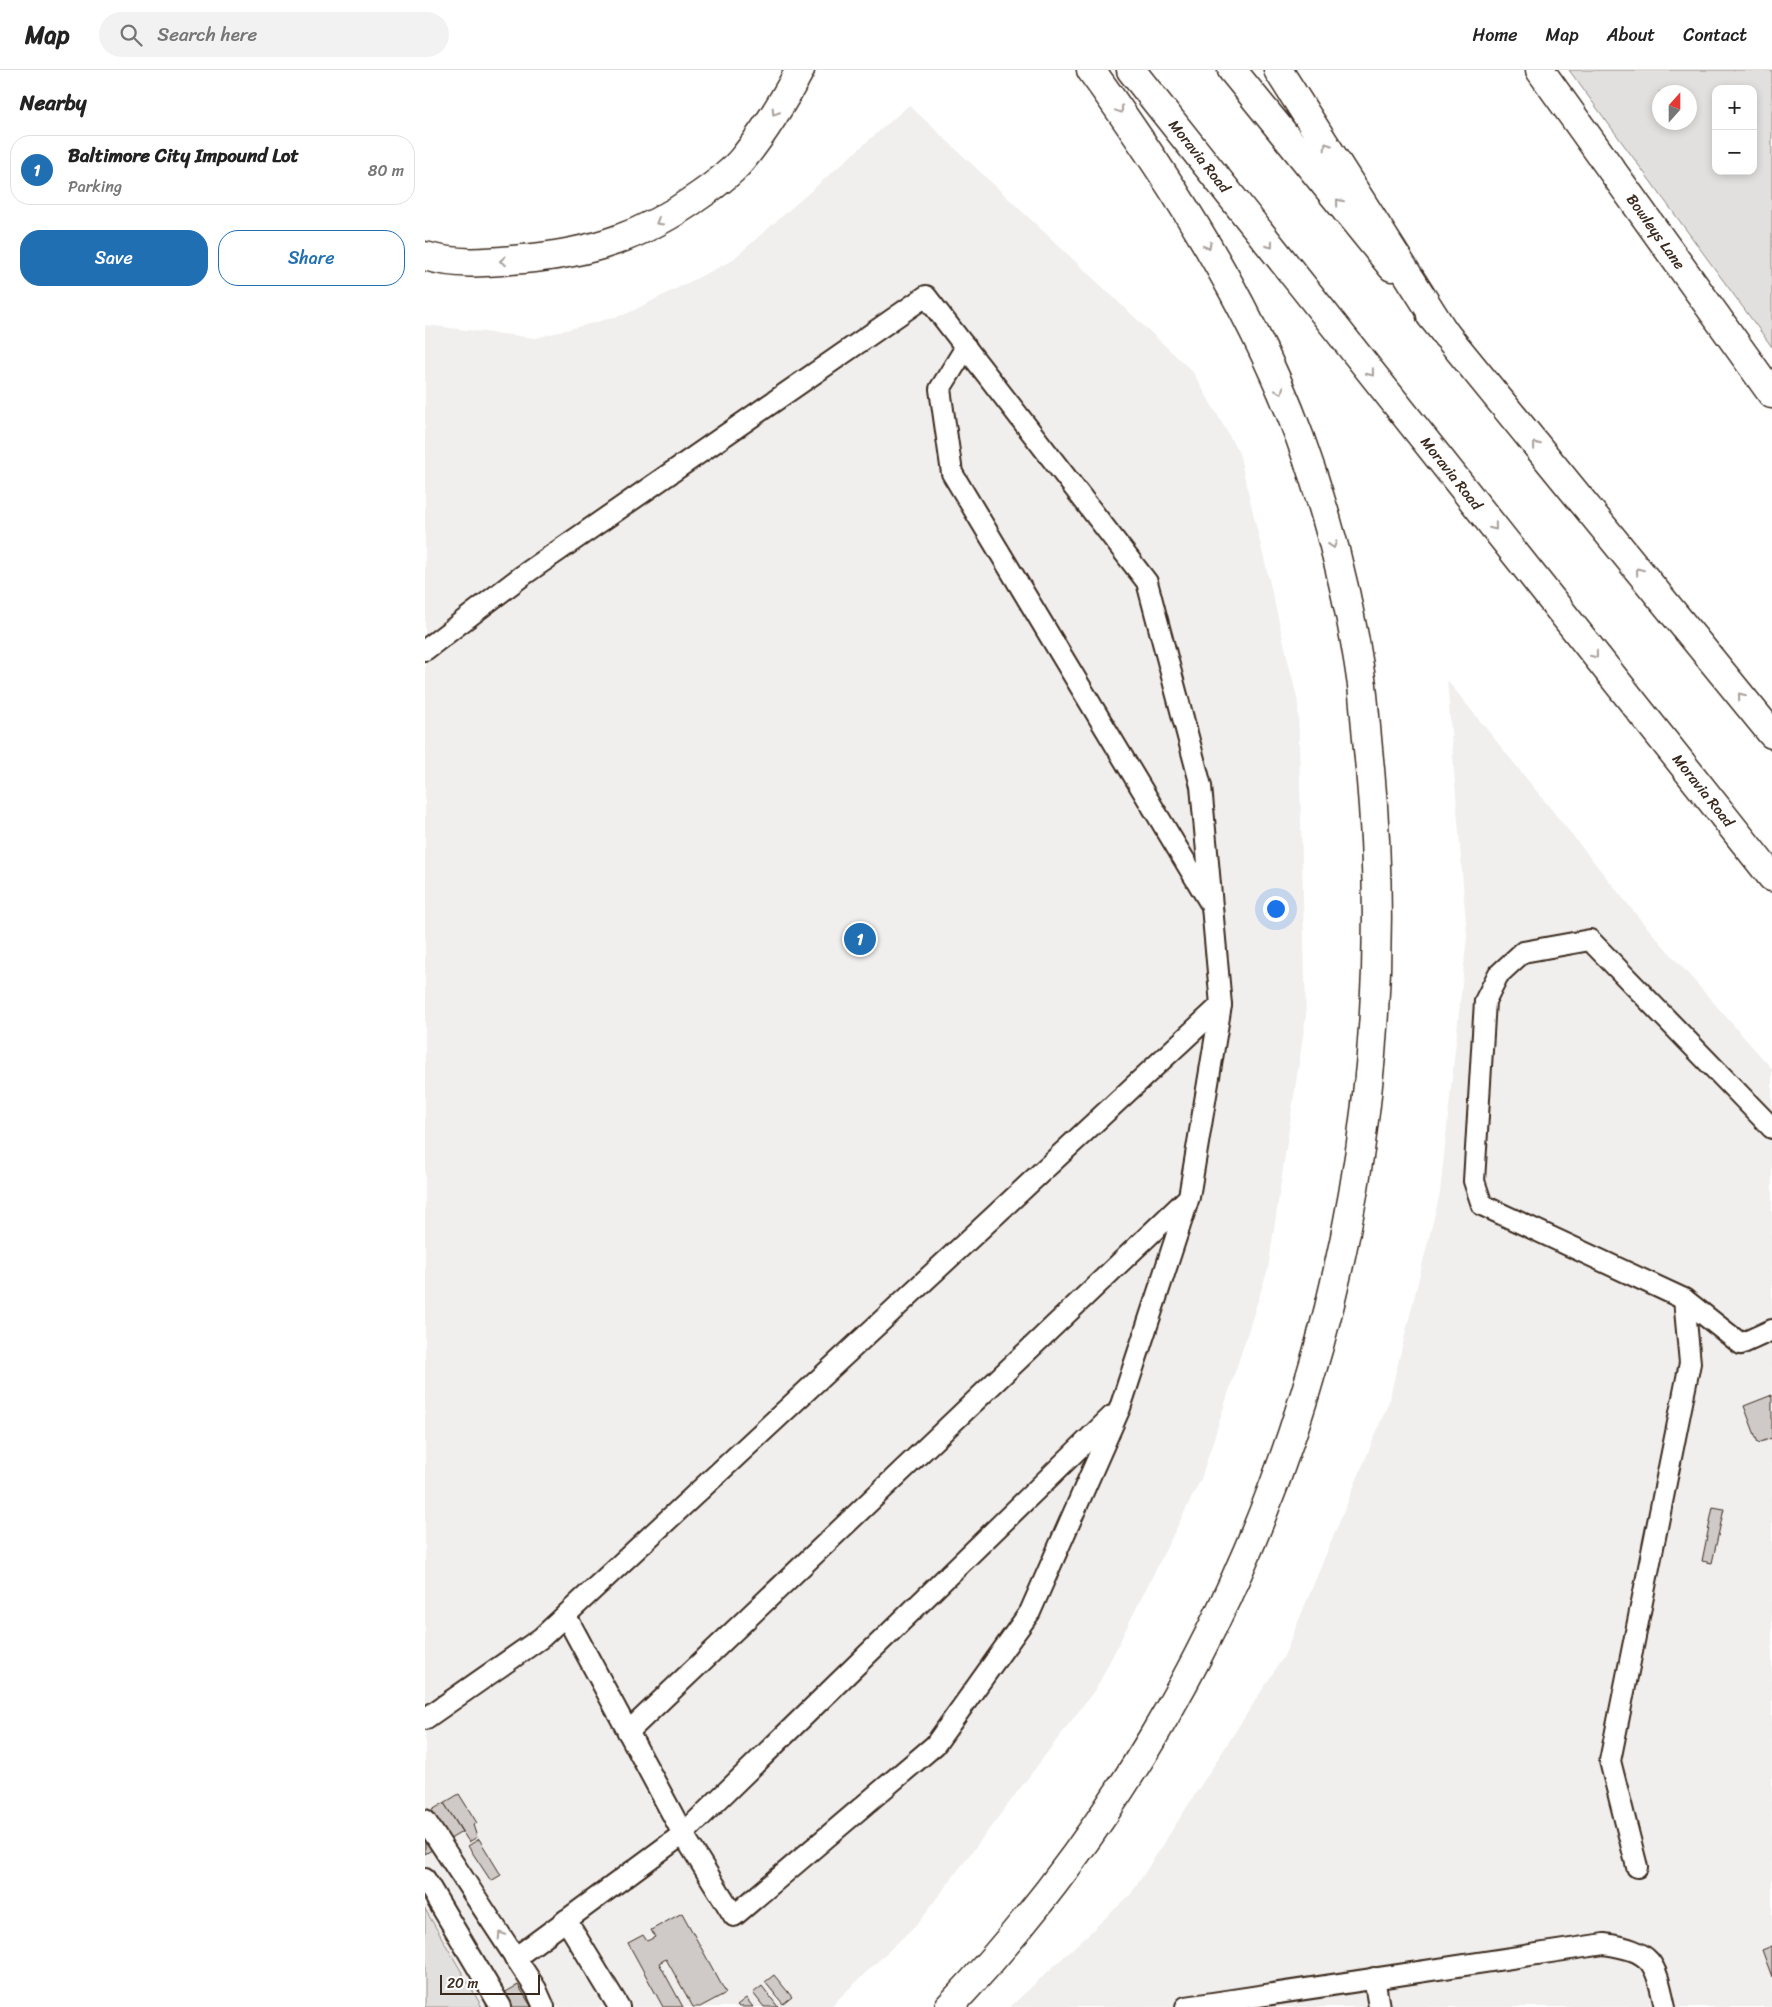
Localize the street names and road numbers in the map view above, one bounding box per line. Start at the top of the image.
street label: Moravia Road [1162,113,1238,200]
street label: Bowleys Lane [1620,188,1692,275]
street label: Moravia Road [1414,431,1490,517]
street label: Moravia Road [1666,748,1742,834]

